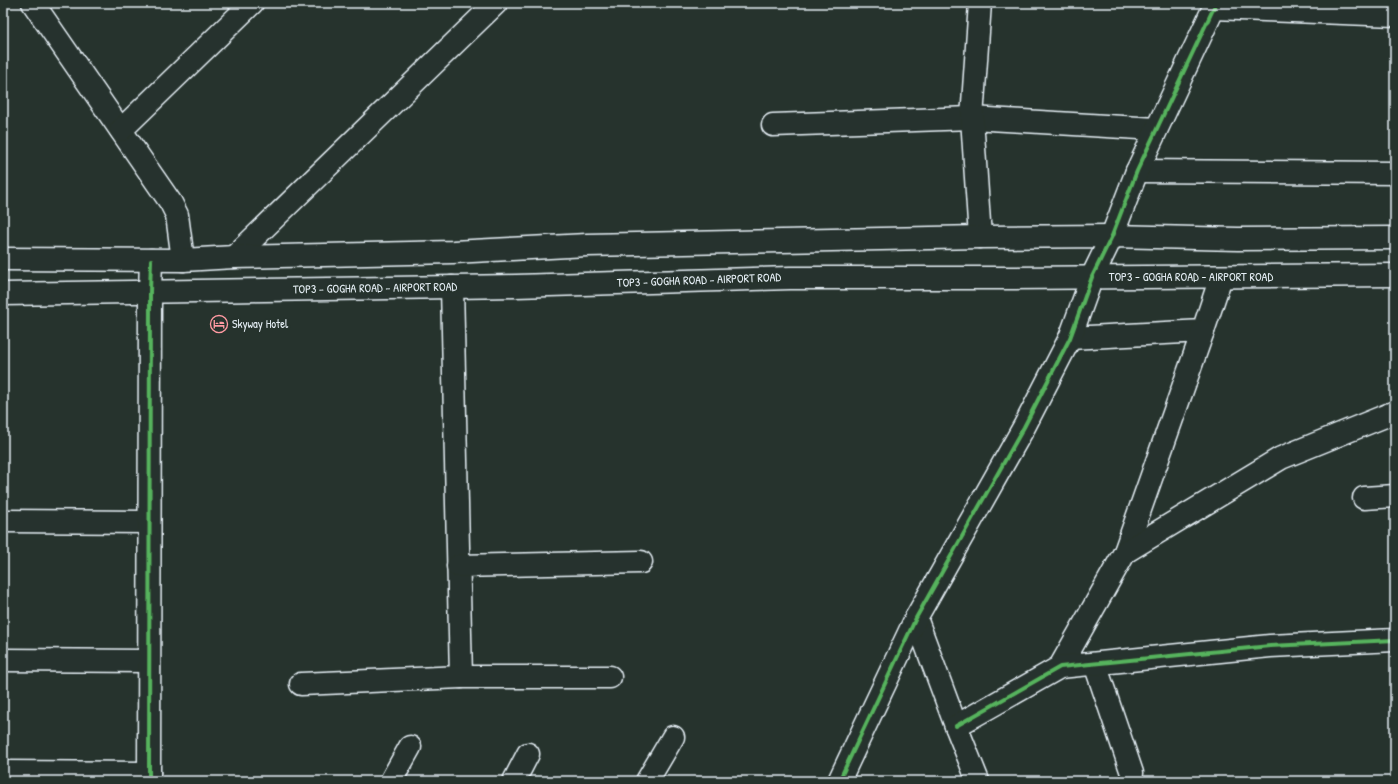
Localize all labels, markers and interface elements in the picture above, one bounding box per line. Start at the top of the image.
street label: TOP3 - GOGHA ROAD - AIRPORT ROAD [617,268,782,291]
street label: TOP3 - GOGHA ROAD - AIRPORT ROAD [1109,268,1273,285]
street label: TOP3 - GOGHA ROAD - AIRPORT ROAD [293,278,458,297]
hotel icon: Skyway Hotel [209,314,229,334]
place label: Skyway Hotel [232,315,289,332]

